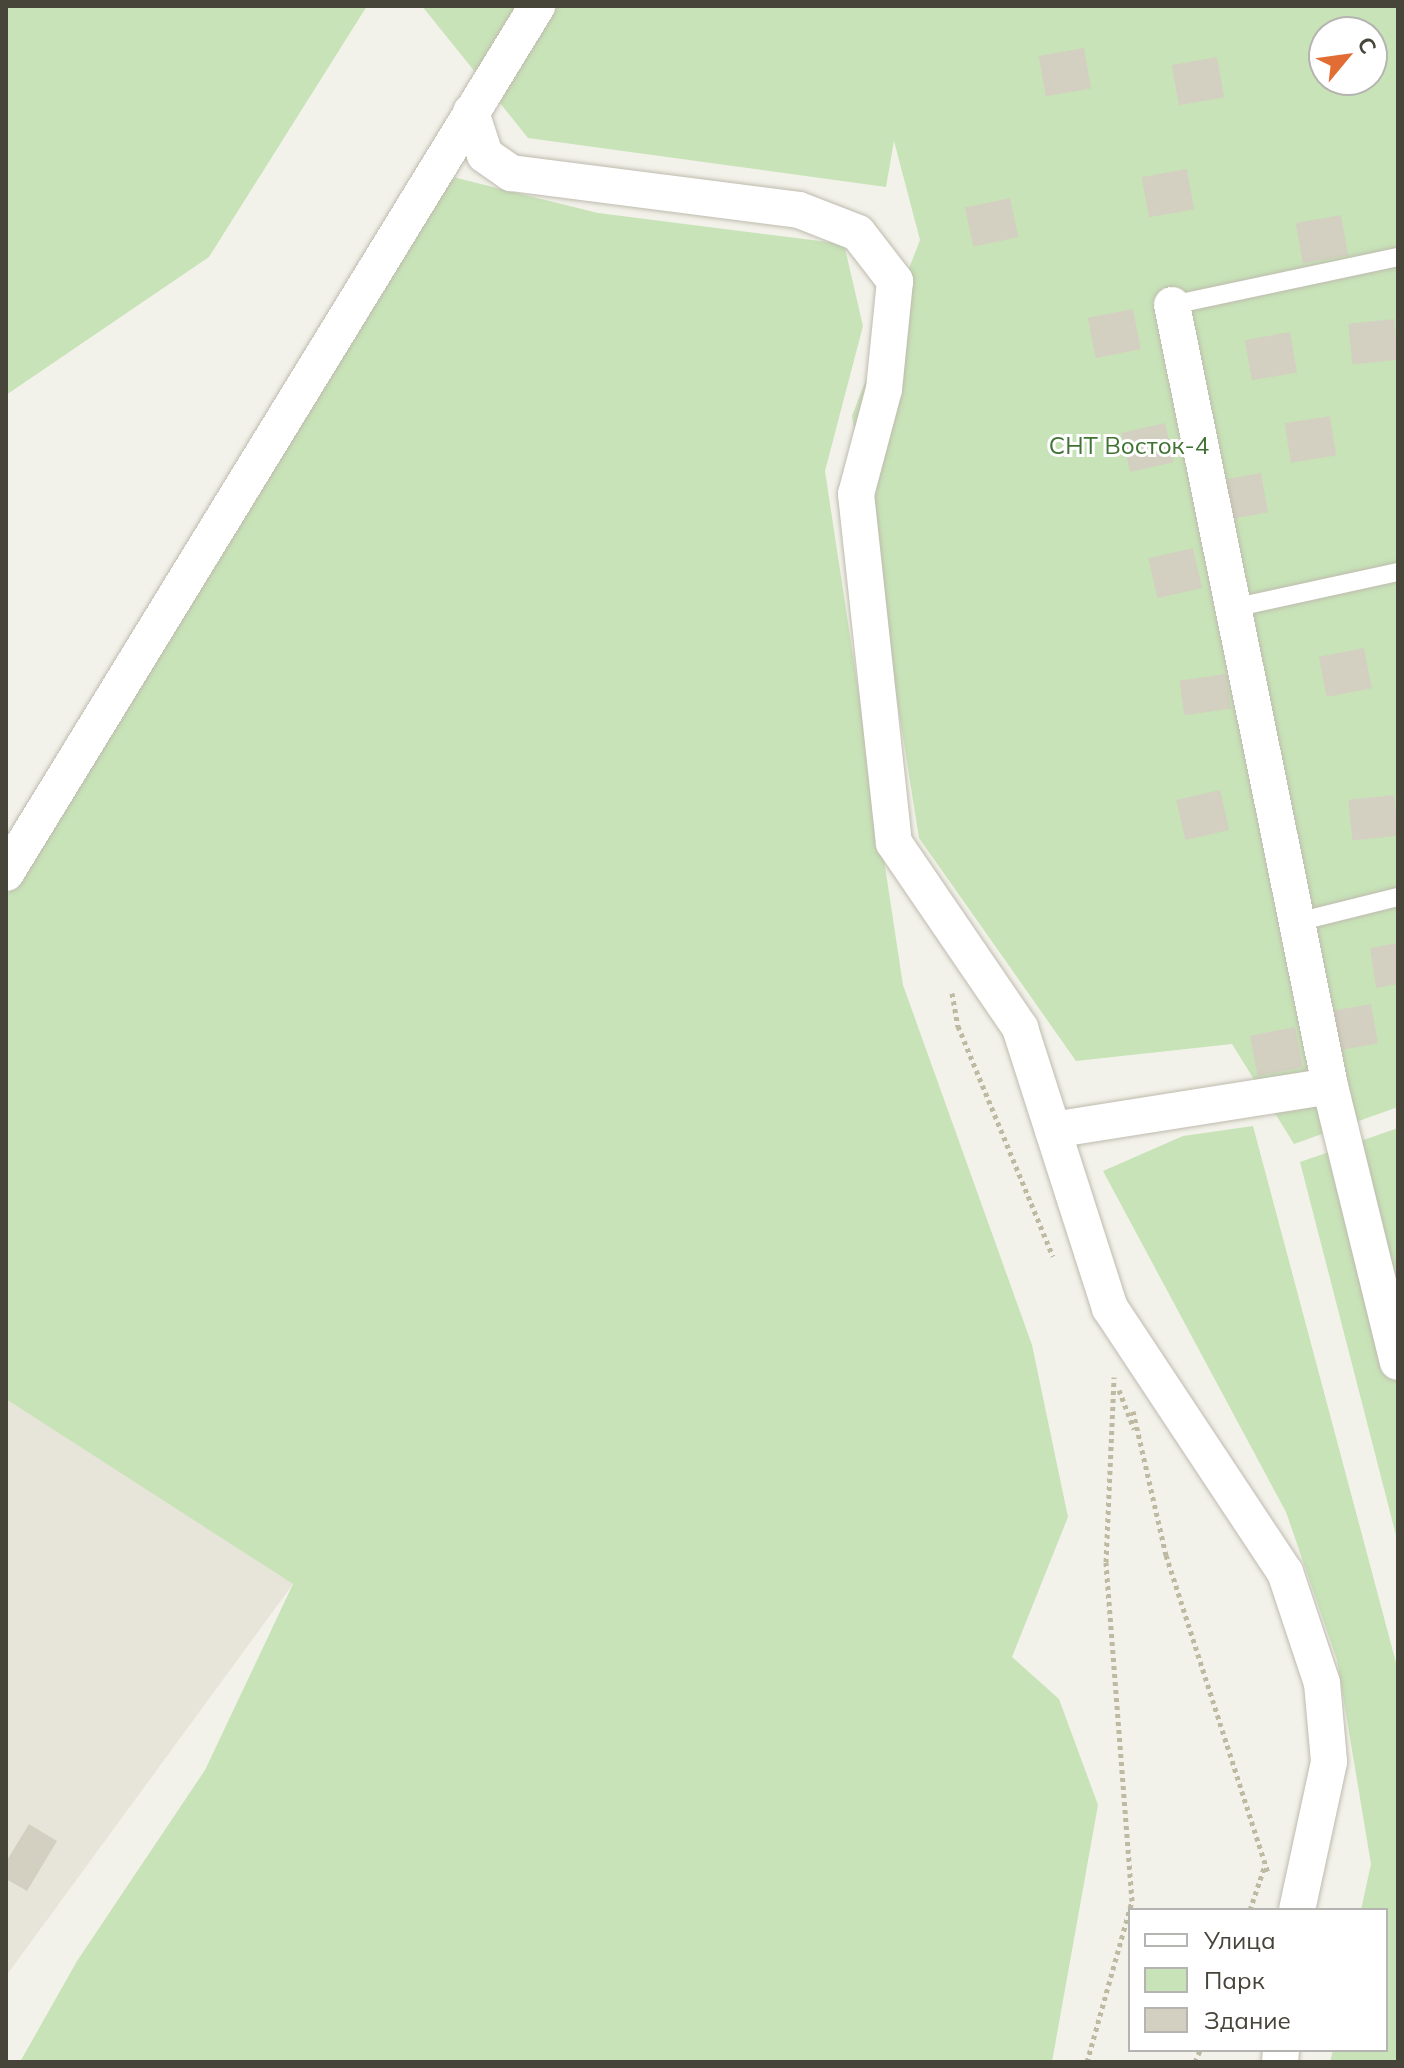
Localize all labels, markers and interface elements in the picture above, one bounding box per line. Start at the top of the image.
north arrow [1308,16,1388,96]
text: С [1351,32,1383,59]
park label: СНТ Восток-4 [1049,432,1209,460]
legend [1128,1908,1388,2052]
text: Улица [1204,1925,1276,1955]
text: Парк [1204,1965,1265,1995]
text: Здание [1204,2005,1291,2035]

